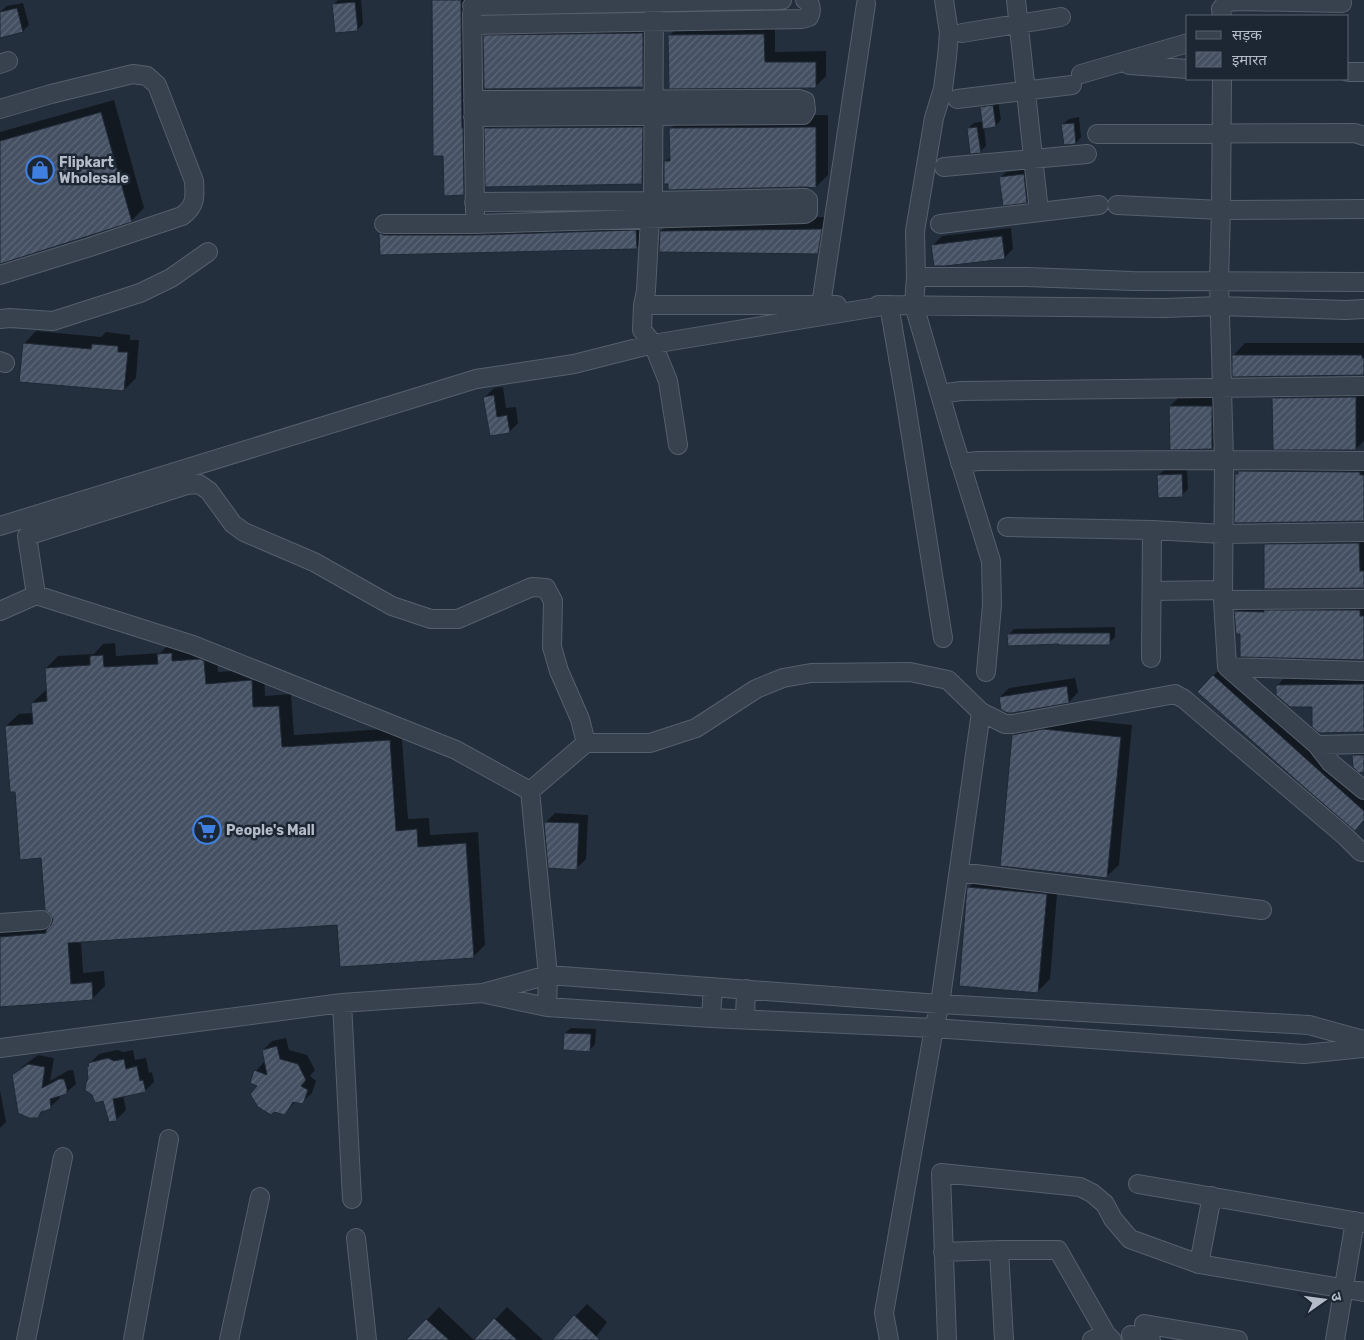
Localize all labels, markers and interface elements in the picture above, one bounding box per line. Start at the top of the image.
legend [1186,15,1349,80]
text: सड़क [1232,26,1262,44]
text: इमारत [1232,51,1267,69]
place label: Flipkart Wholesale [59,154,129,187]
shop icon: Flipkart Wholesale [25,155,55,185]
supermarket icon: People's Mall [192,815,222,845]
place label: People's Mall [226,822,315,839]
north arrow [1299,1275,1349,1325]
text: उ [1327,1291,1346,1304]

